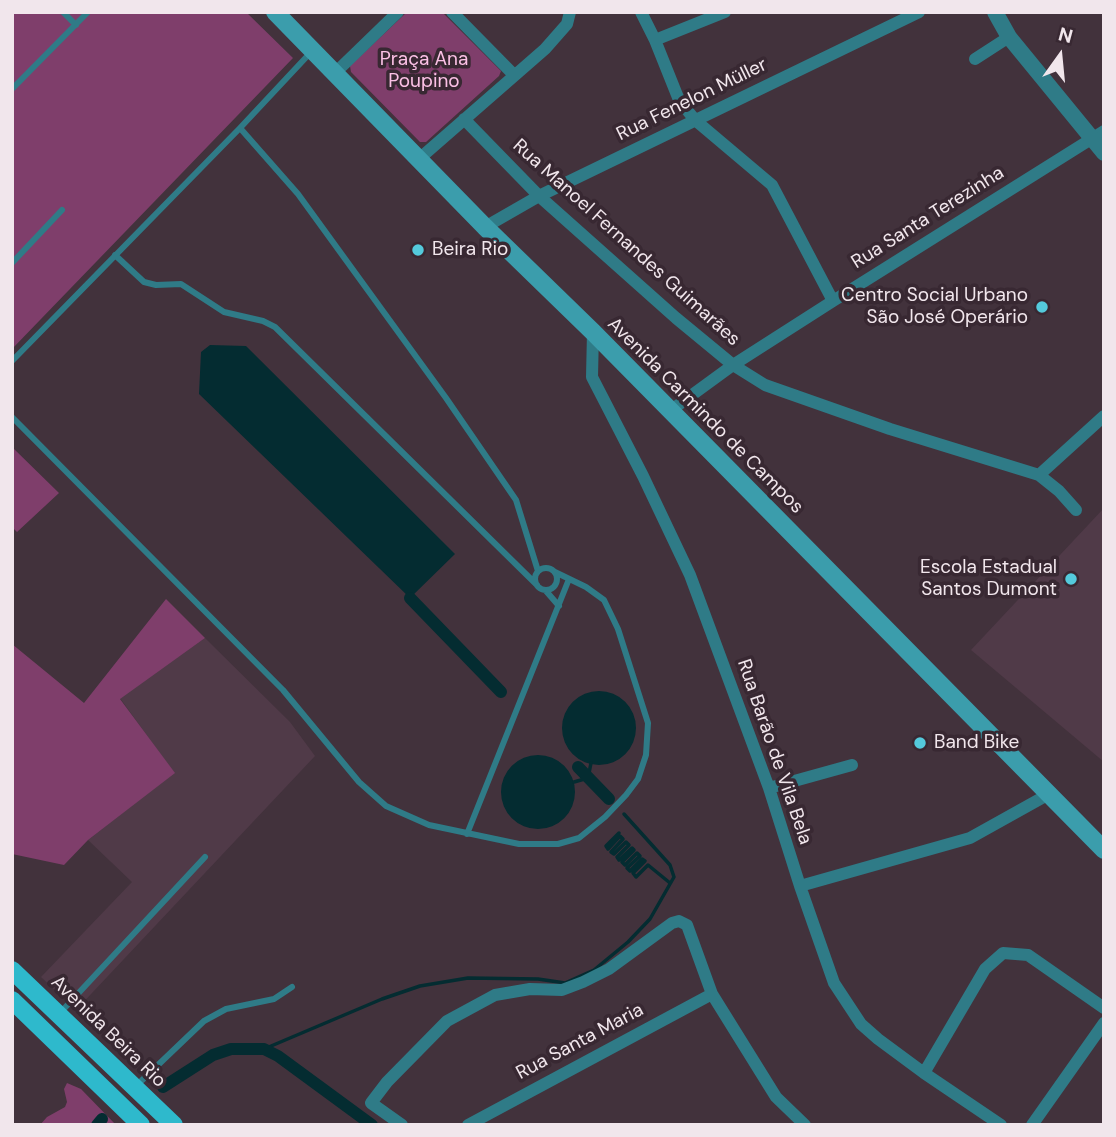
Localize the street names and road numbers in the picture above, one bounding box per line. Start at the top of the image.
street label: Rua Fenelon Müller [613,54,771,146]
street label: Rua Manoel Fernandes Guimarães [508,135,744,351]
street label: Rua Santa Terezinha [848,162,1008,274]
street label: Avenida Carmindo de Campos [602,313,808,519]
street label: Rua Barão de Vila Bela [732,656,816,848]
street label: Avenida Beira Rio [46,971,170,1093]
street label: Rua Santa Maria [512,999,648,1085]

